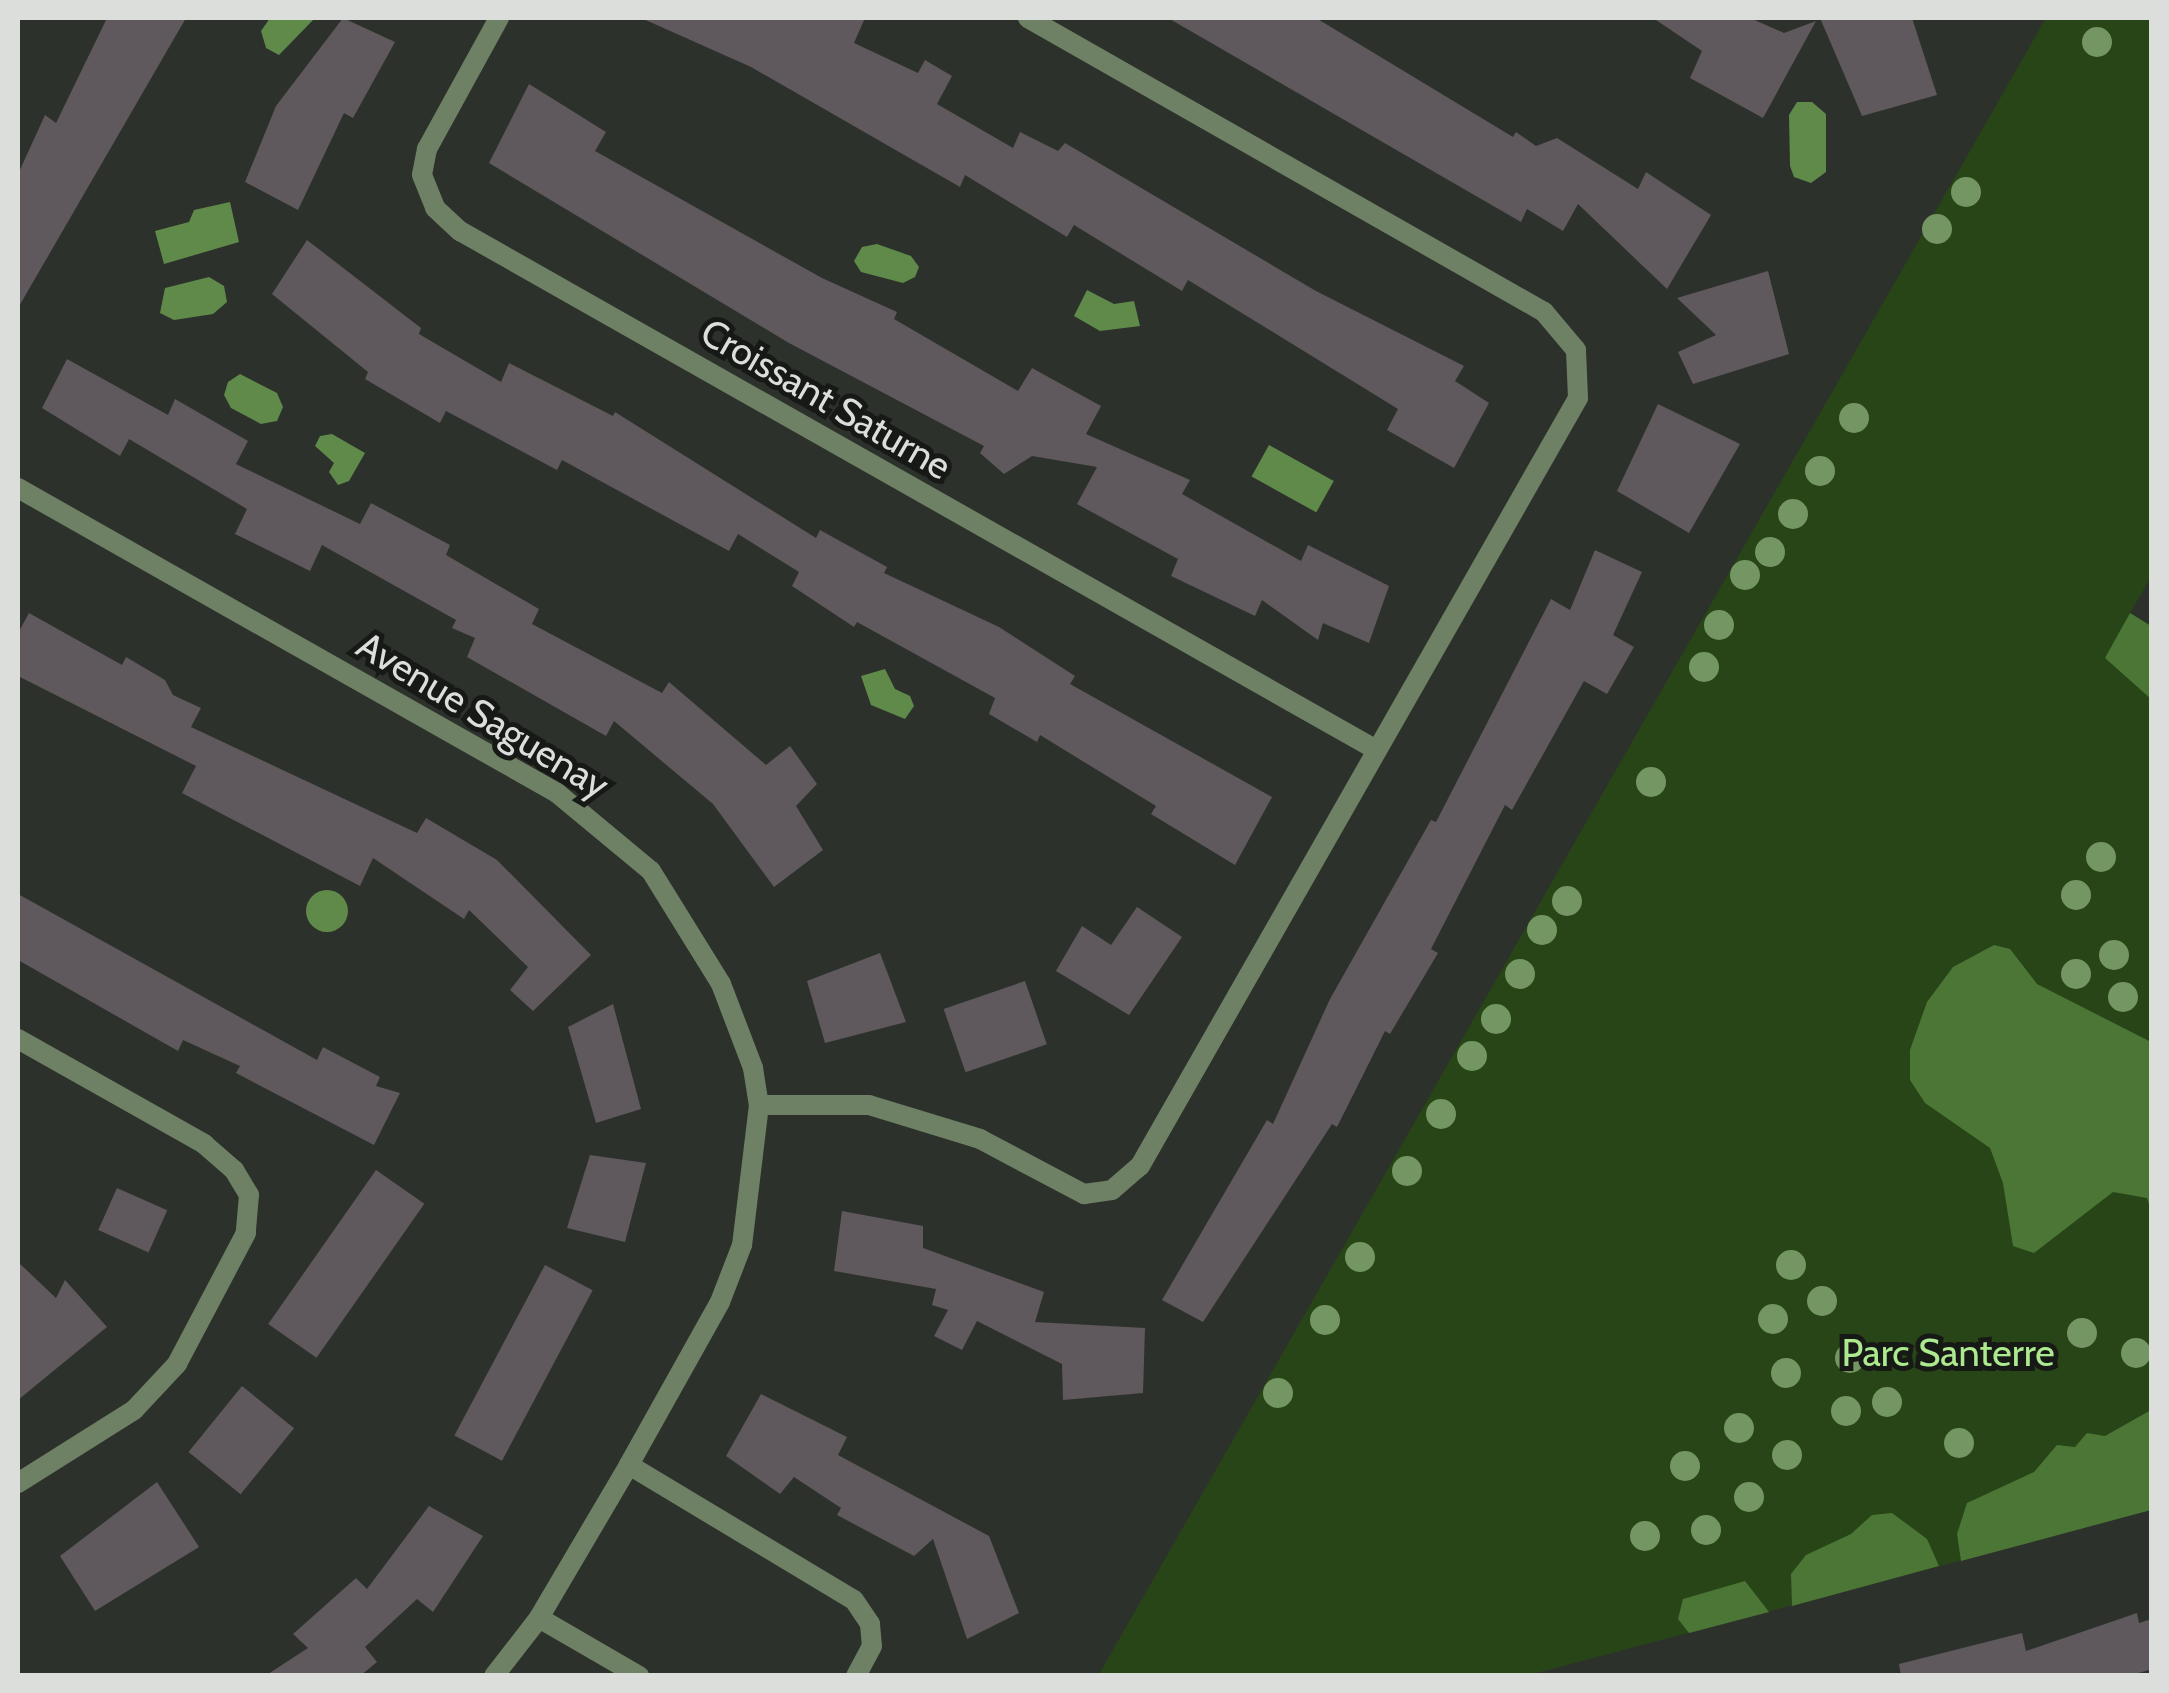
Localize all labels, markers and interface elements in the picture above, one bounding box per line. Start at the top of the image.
street label: Croissant Saturne [693,309,959,489]
street label: Avenue Saguenay [349,622,617,808]
park label: Parc Santerre [1841,1330,2055,1376]

